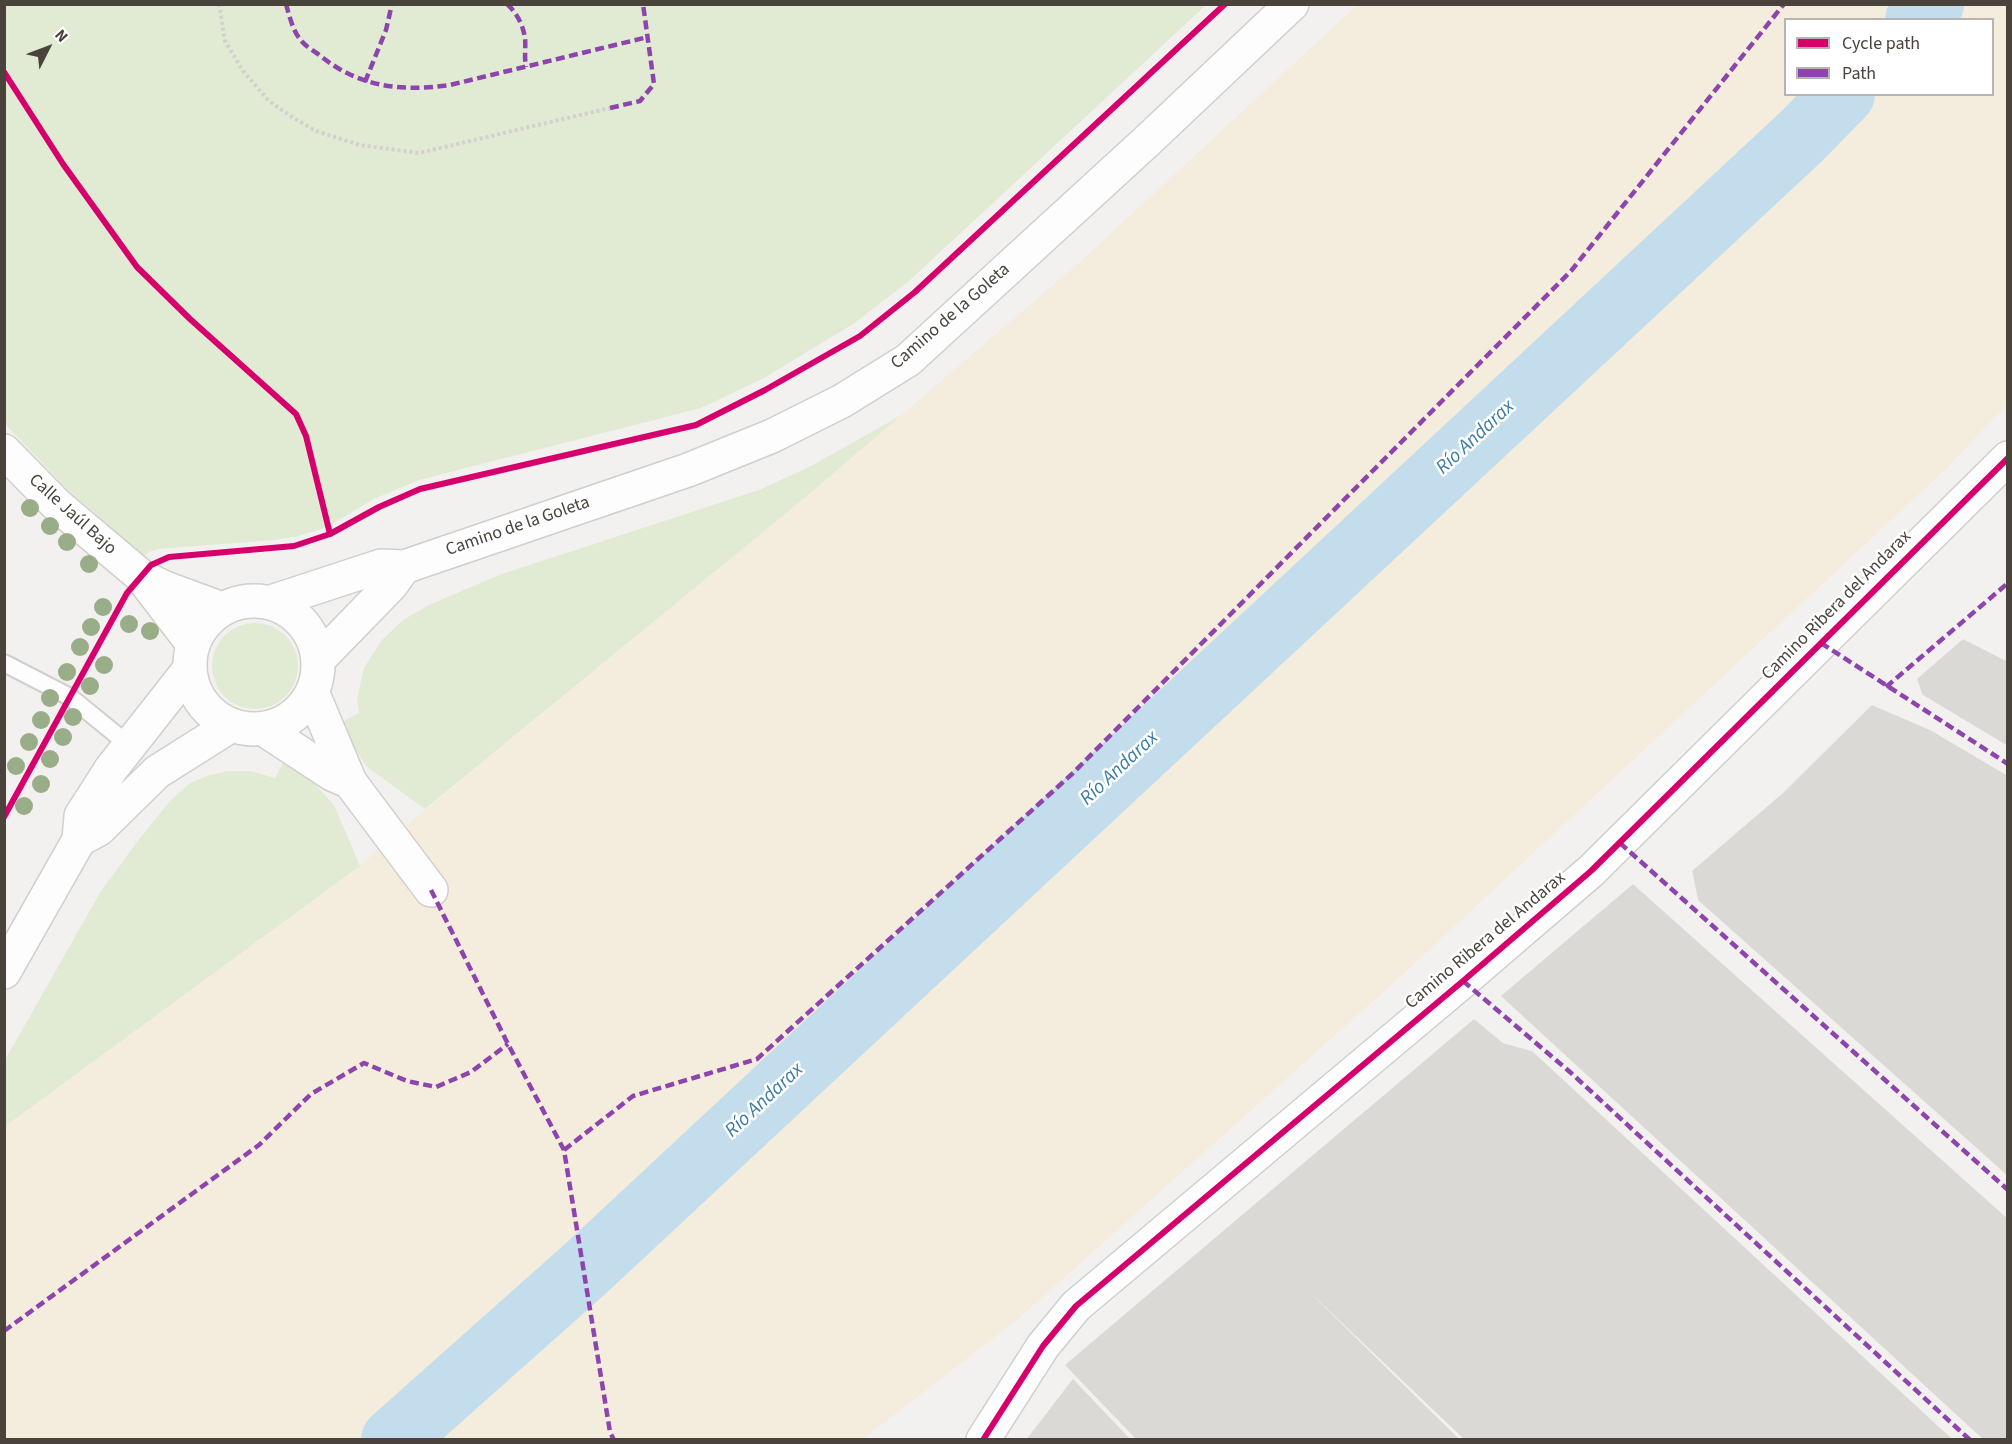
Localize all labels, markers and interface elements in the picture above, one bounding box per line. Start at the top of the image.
north arrow [18,18,78,78]
legend [1784,18,1994,96]
text: N [50,25,73,47]
text: Cycle path [1842,31,1920,56]
text: Path [1842,61,1876,86]
street label: Camino de la Goleta [887,259,1015,375]
water label: Río Andarax [1432,396,1520,480]
street label: Calle Jaúl Bajo [24,470,120,560]
street label: Camino de la Goleta [443,492,593,562]
street label: Camino Ribera del Andarax [1758,527,1916,685]
water label: Río Andarax [1076,727,1164,811]
street label: Camino Ribera del Andarax [1401,868,1571,1014]
water label: Río Andarax [721,1059,809,1143]

